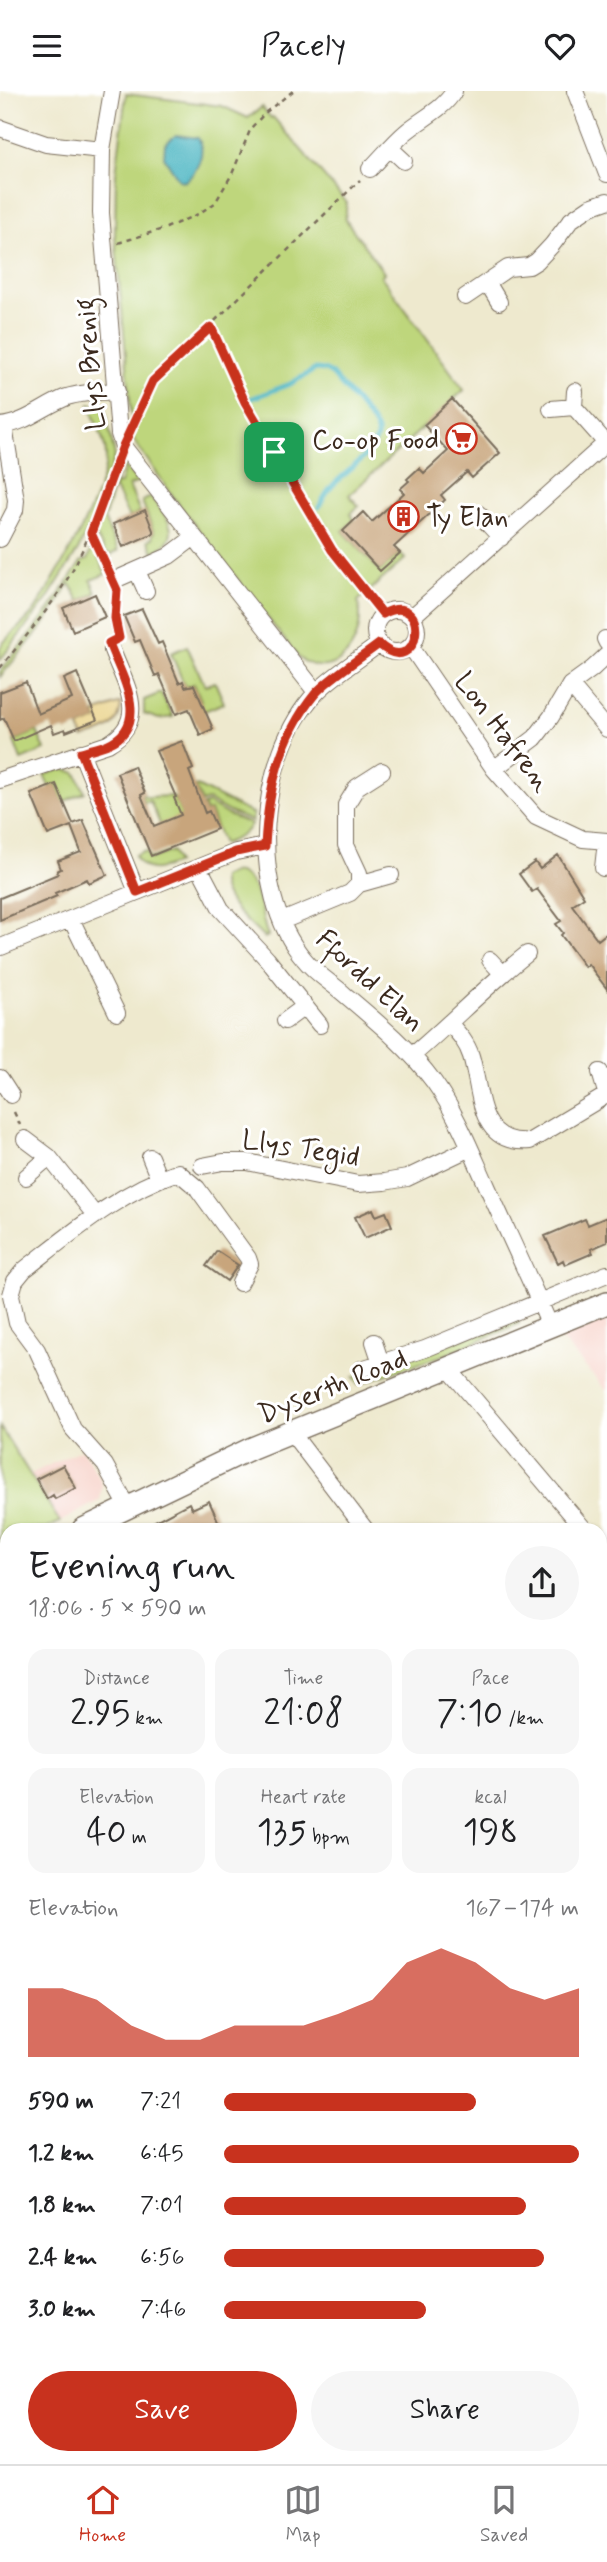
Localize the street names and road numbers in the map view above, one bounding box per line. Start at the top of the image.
street label: Llys Brenig [67,296,119,432]
street label: Lon Hafren [445,665,559,800]
street label: Ffordd Elan [306,922,432,1043]
street label: Llys Tegid [239,1122,362,1179]
street label: Dyserth Road [253,1341,413,1434]

